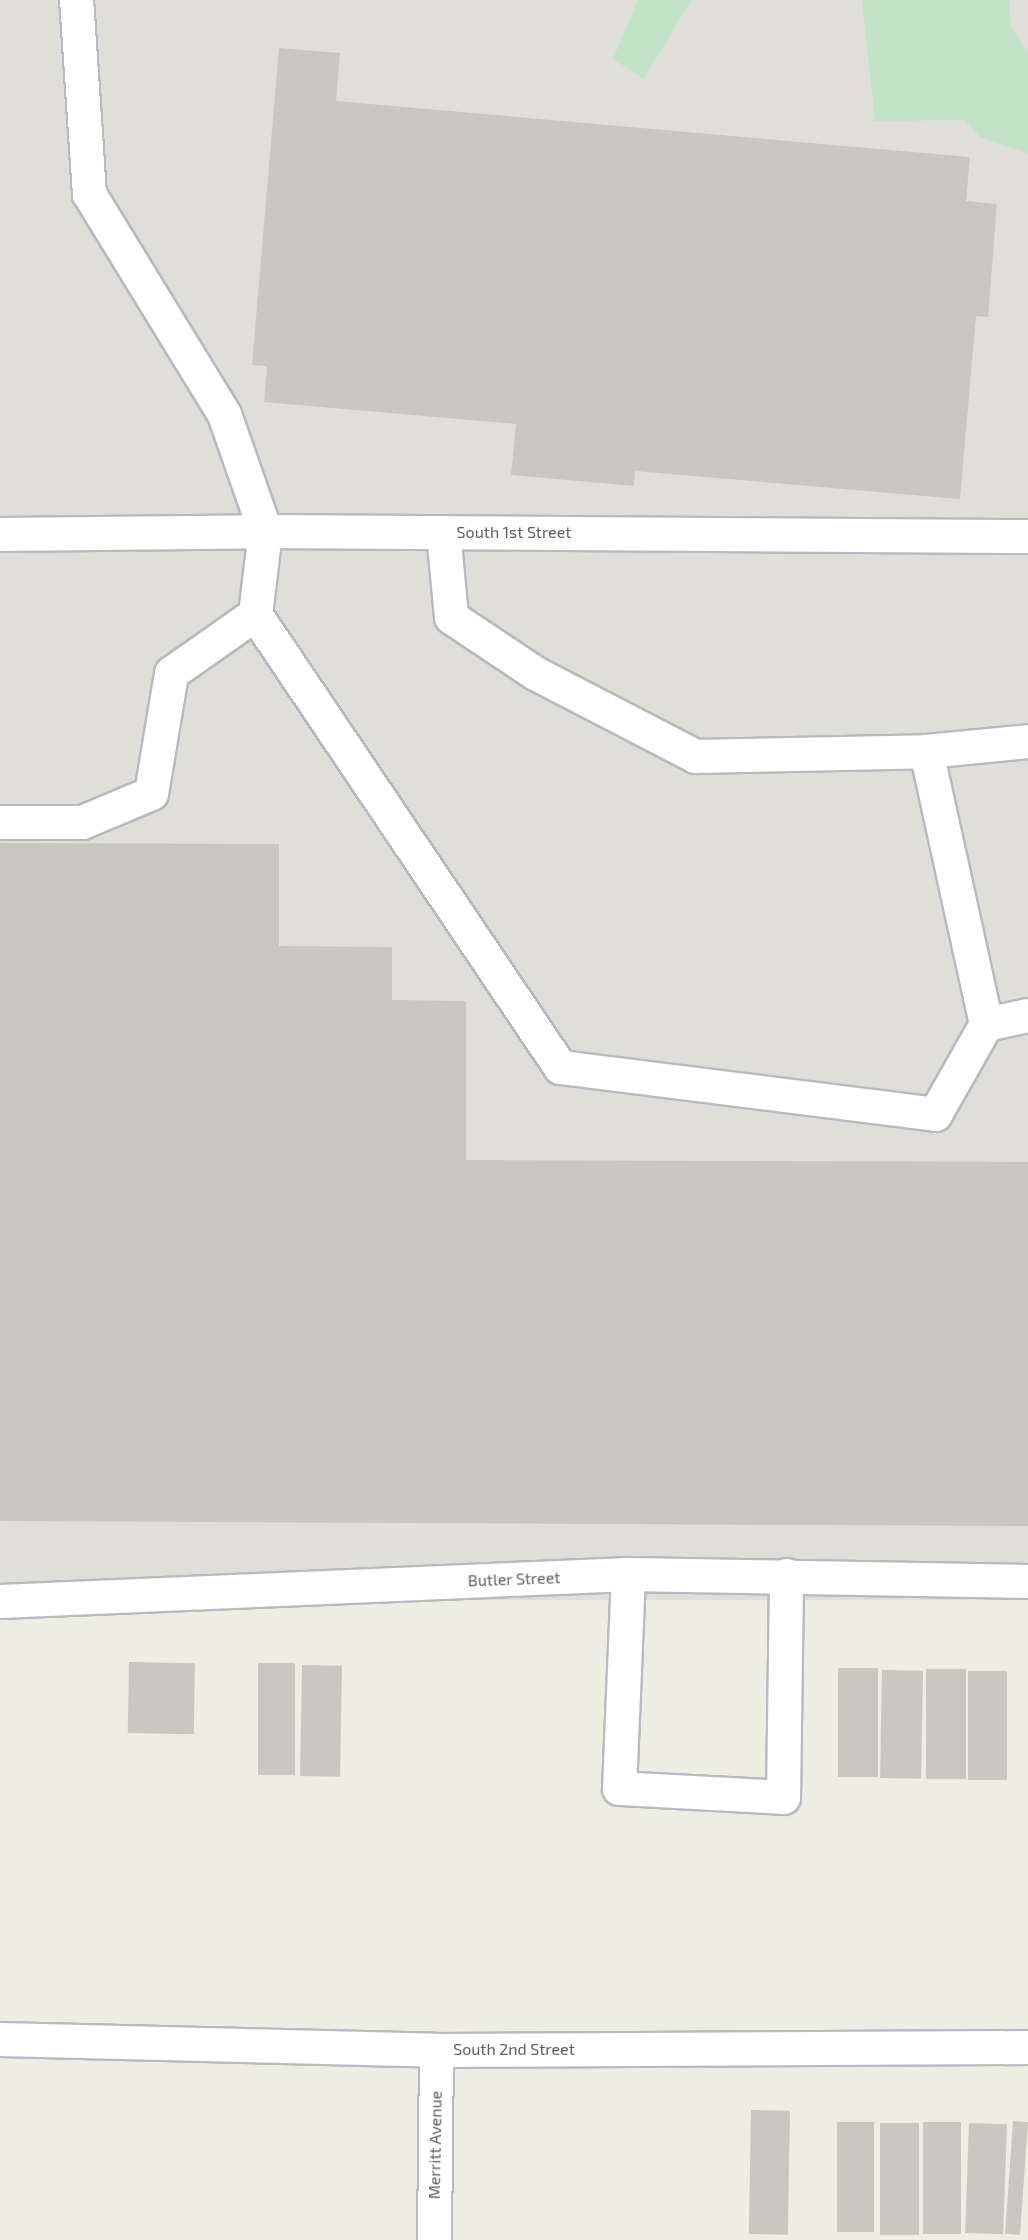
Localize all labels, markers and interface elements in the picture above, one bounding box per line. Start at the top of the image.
street label: South 1st Street [457,522,571,542]
street label: Butler Street [467,1568,561,1590]
street label: South 2nd Street [453,2039,575,2059]
street label: Merritt Avenue [424,2090,446,2200]

